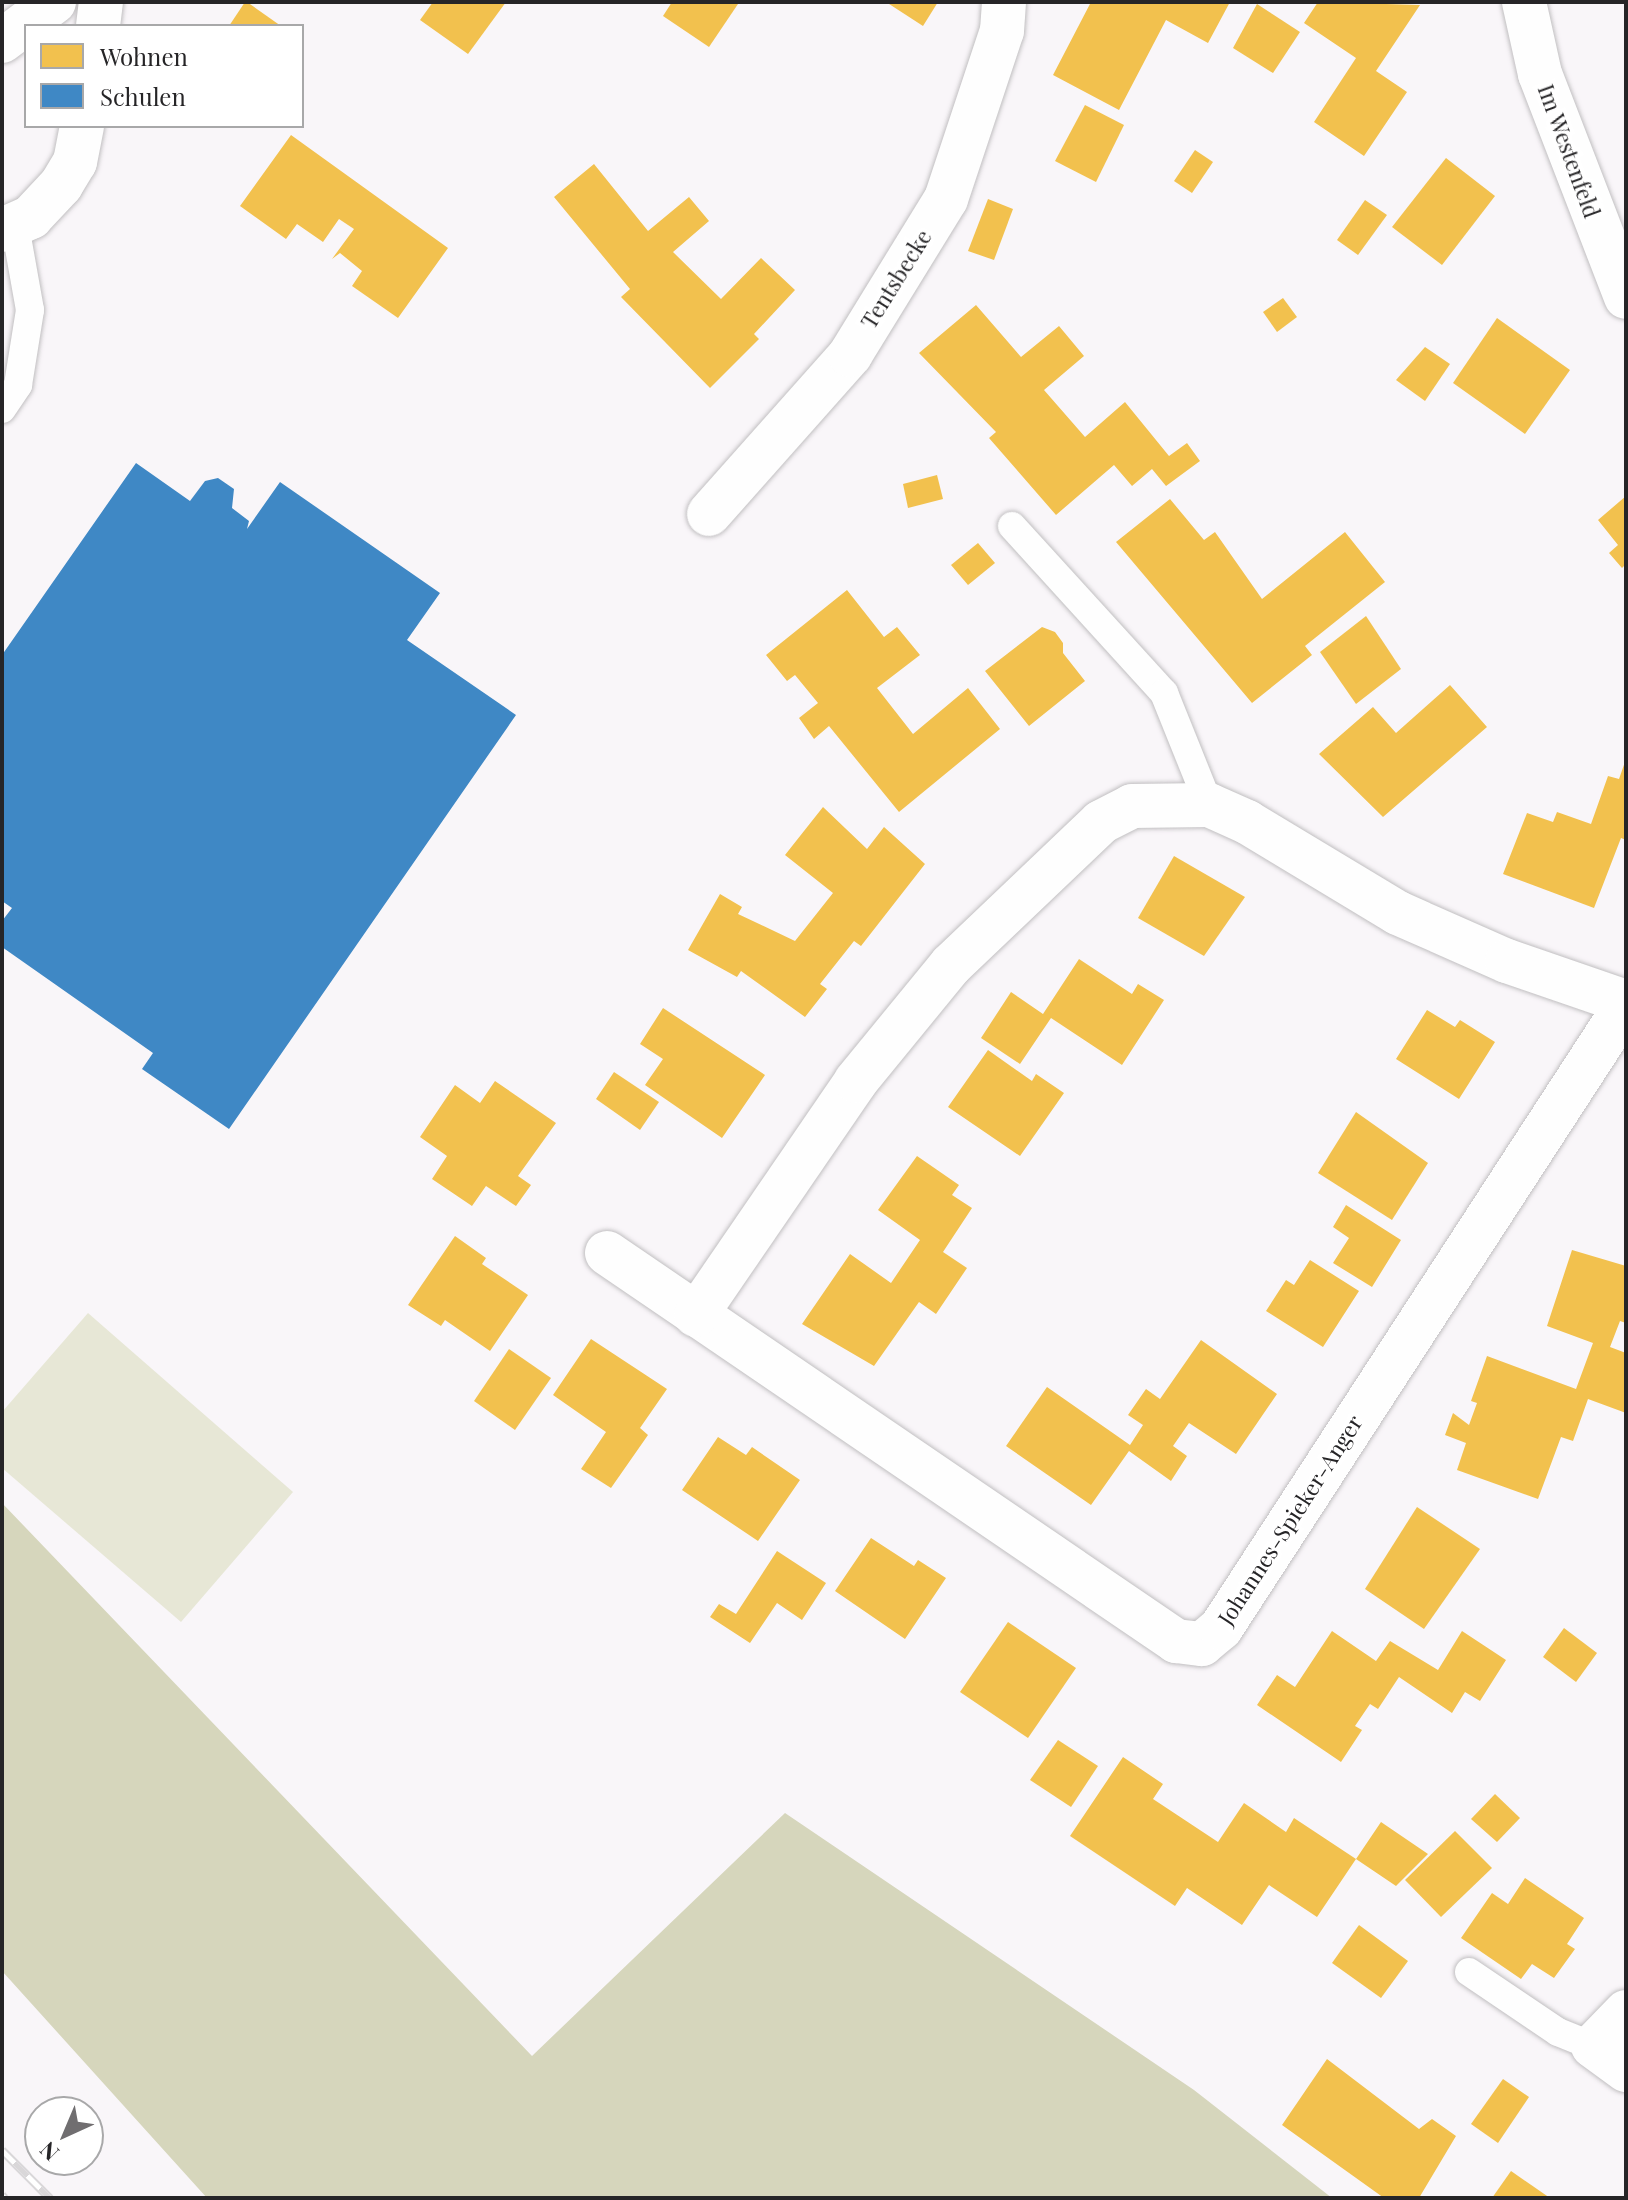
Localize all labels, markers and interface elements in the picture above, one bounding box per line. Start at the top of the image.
legend [24,24,304,128]
text: Wohnen [100,40,188,72]
text: Schulen [100,80,186,112]
street label: Im Westenfeld [1533,80,1605,222]
street label: Tentsbecke [855,225,937,333]
street label: Johannes-Spieker-Anger [1212,1410,1368,1630]
north arrow [24,2096,104,2176]
text: N [33,2136,65,2168]

